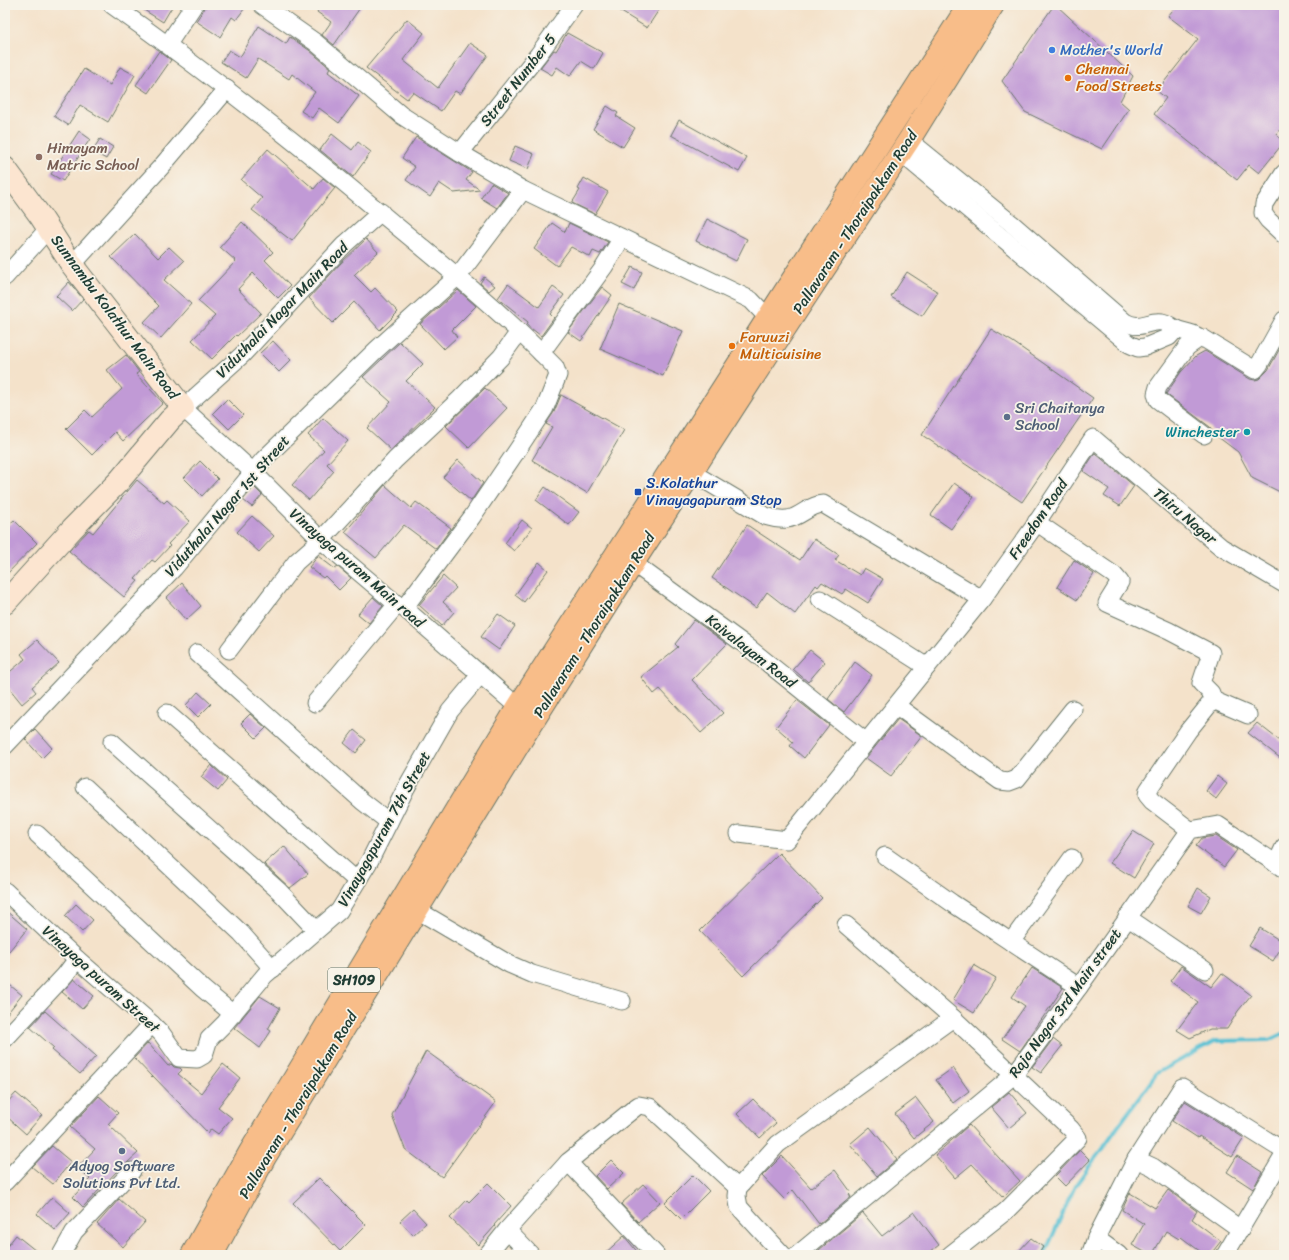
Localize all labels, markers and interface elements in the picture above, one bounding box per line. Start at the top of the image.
street label: Street Number 5 [473,28,563,132]
place label: Mother's World [1060,37,1163,63]
marker: Mother's World [1047,45,1057,55]
place label: Chennai Food Streets [1076,56,1162,99]
marker: Chennai Food Streets [1063,73,1073,83]
street label: Pallavaram - Thoraipakkam Road [786,124,925,319]
place label: Himayam Matric School [47,135,140,178]
marker: Himayam Matric School [34,152,44,162]
street label: Sunnambu Kolathur Main Road [44,229,187,406]
street label: Viduthalai Nagar Main Road [209,235,355,385]
place label: Faruuzi Multicuisine [740,324,821,367]
marker: Faruuzi Multicuisine [727,341,737,351]
place label: Sri Chaitanya School [1015,395,1105,438]
marker: Sri Chaitanya School [1002,412,1012,422]
place label: Winchester [1165,419,1240,445]
marker: Winchester [1242,427,1252,437]
street label: Viduthalai Nagar 1st Street [158,429,297,583]
place label: S.Kolathur Vinayagapuram Stop [646,470,782,513]
street label: Freedom Road [1001,472,1075,565]
street label: Thiru Nagar [1147,481,1224,551]
marker: S.Kolathur Vinayagapuram Stop [633,487,643,497]
street label: Vinayaga puram Main road [283,501,432,635]
street label: Pallavaram - Thoraipakkam Road [526,526,663,723]
street label: Kaivalayam Road [700,607,803,696]
street label: Vinayagapuram 7th Street [330,746,438,912]
street label: Vinayaga puram Street [36,919,167,1040]
street label: Raja Nagar 3rd Main street [1002,922,1129,1083]
road number: SH109 [328,968,380,992]
street label: Pallavaram - Thoraipakkam Road [231,1005,365,1204]
marker: Adyog Software Solutions Pvt Ltd. [117,1146,127,1156]
place label: Adyog Software Solutions Pvt Ltd. [63,1153,181,1196]

